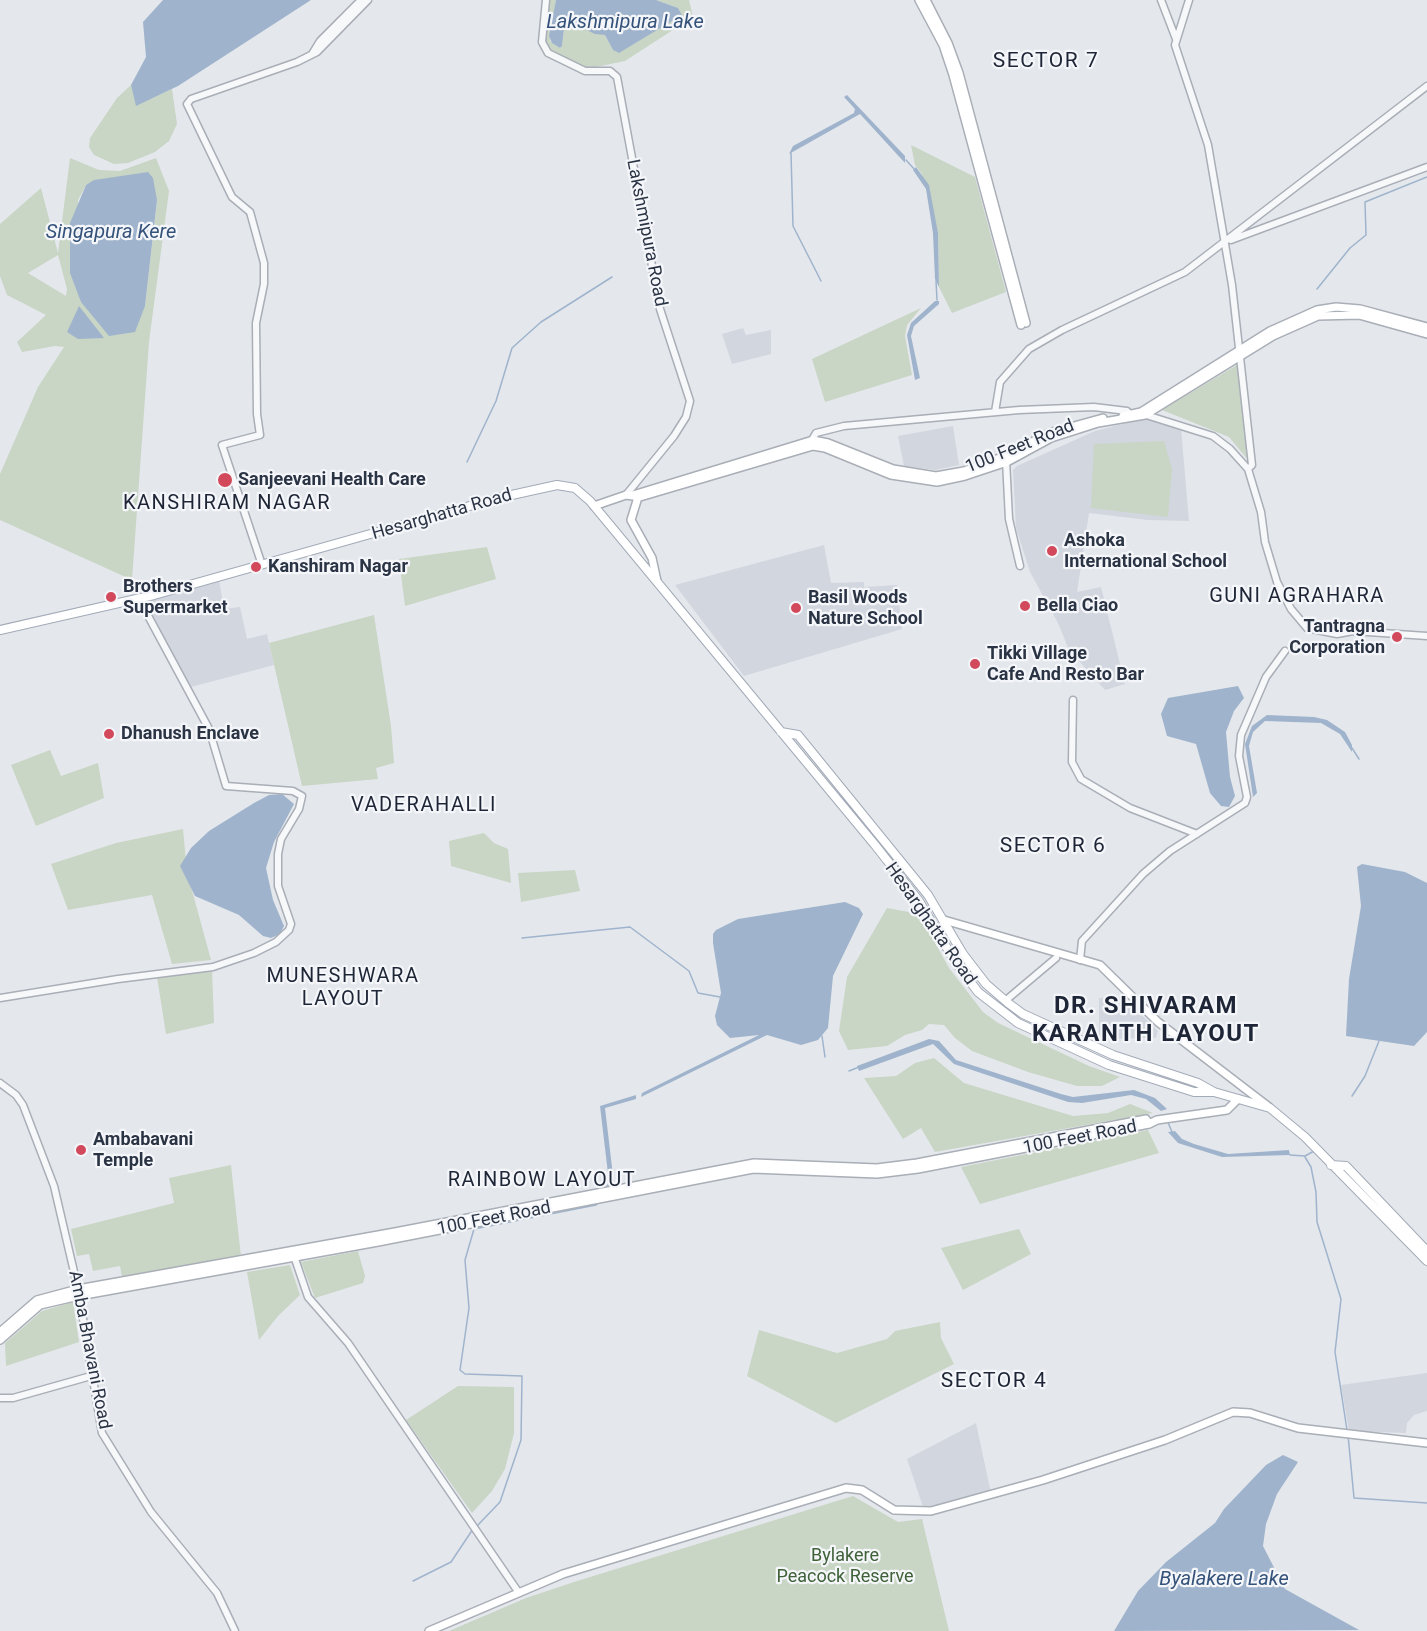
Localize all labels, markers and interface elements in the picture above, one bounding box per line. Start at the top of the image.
water label: Lakshmipura Lake [546,11,704,35]
district label: SECTOR 7 [993,49,1099,75]
street label: Lakshmipura Road [621,158,671,308]
water label: Singapura Kere [46,221,176,245]
street label: 100 Feet Road [962,415,1078,479]
place label: Sanjeevani Health Care [238,469,426,491]
marker: Sanjeevani Health Care [216,471,234,489]
street label: Hesarghatta Road [370,485,514,545]
district label: KANSHIRAM NAGAR [123,492,331,516]
place label: Ashoka International School [1064,530,1227,572]
marker: Ashoka International School [1045,544,1059,558]
place label: Kanshiram Nagar [268,556,408,578]
marker: Kanshiram Nagar [249,560,263,574]
place label: Brothers Supermarket [123,576,228,618]
district label: GUNI AGRAHARA [1209,585,1385,609]
place label: Basil Woods Nature School [808,587,923,630]
marker: Brothers Supermarket [104,590,118,604]
place label: Bella Ciao [1037,595,1118,617]
marker: Bella Ciao [1018,599,1032,613]
marker: Basil Woods Nature School [789,601,803,615]
place label: Tantragna Corporation [1289,616,1385,658]
marker: Tantragna Corporation [1390,630,1404,644]
place label: Tikki Village Cafe And Resto Bar [987,643,1144,686]
marker: Tikki Village Cafe And Resto Bar [968,657,982,671]
place label: Dhanush Enclave [121,723,259,745]
marker: Dhanush Enclave [102,727,116,741]
district label: VADERAHALLI [351,794,497,818]
district label: SECTOR 6 [1000,834,1106,860]
street label: Hesarghatta Road [880,859,980,989]
district label: MUNESHWARA LAYOUT [267,965,419,1012]
district label: DR. SHIVARAM KARANTH LAYOUT [1032,993,1260,1049]
street label: 100 Feet Road [1021,1116,1139,1160]
place label: Ambabavani Temple [93,1129,193,1172]
marker: Ambabavani Temple [74,1143,88,1157]
district label: RAINBOW LAYOUT [448,1169,636,1193]
street label: 100 Feet Road [435,1197,553,1241]
street label: Amba Bhavani Road [63,1269,115,1431]
district label: SECTOR 4 [941,1369,1047,1395]
park label: Bylakere Peacock Reserve [776,1545,914,1588]
water label: Byalakere Lake [1159,1568,1289,1592]

